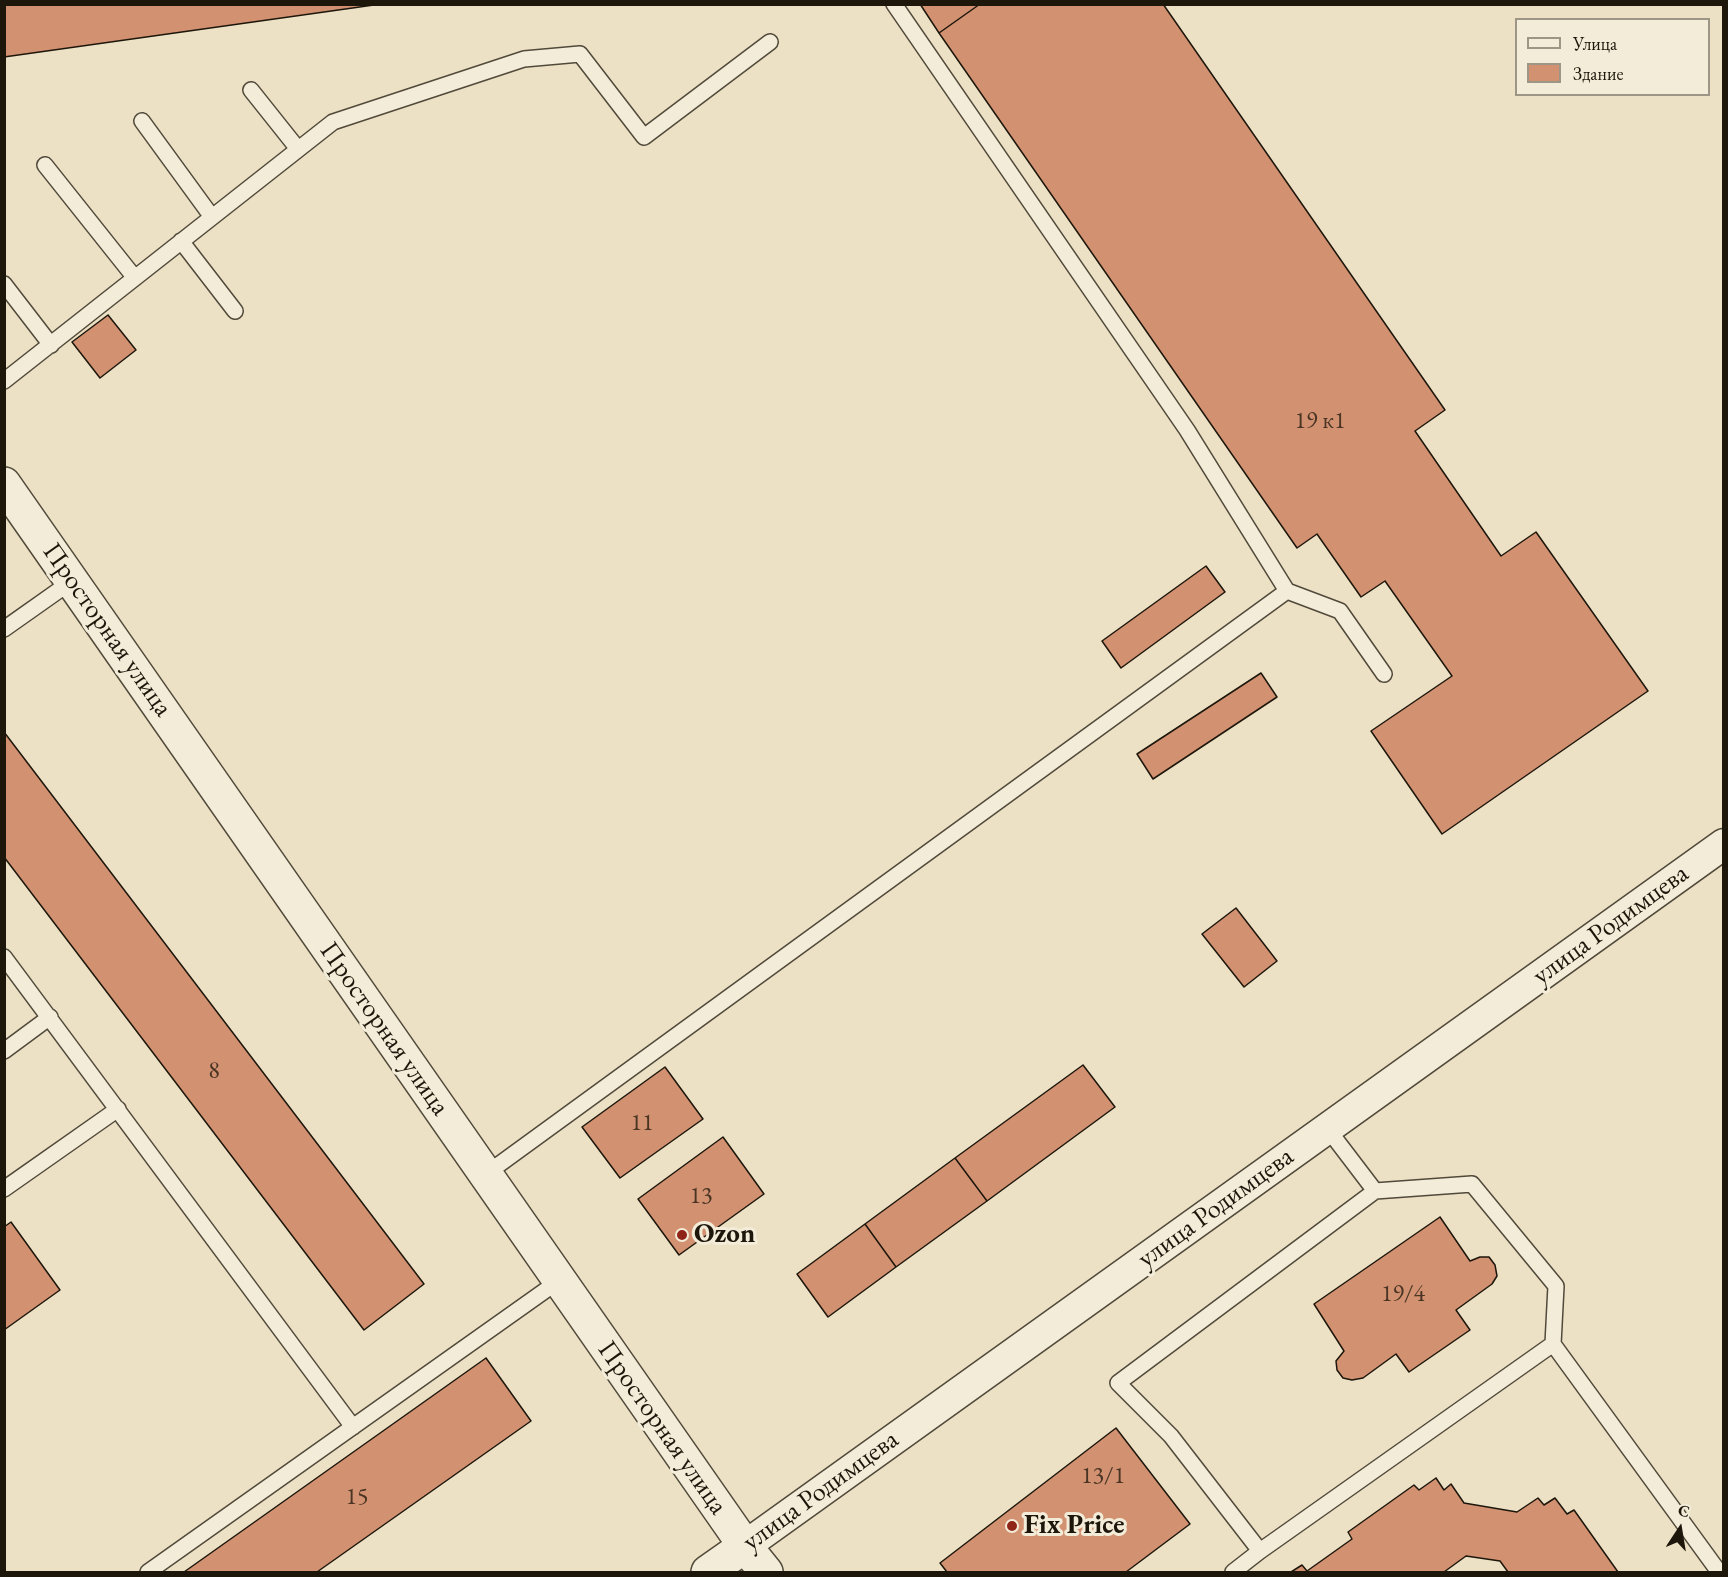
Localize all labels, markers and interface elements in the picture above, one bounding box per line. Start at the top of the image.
legend [1515,18,1710,96]
text: Улица [1573,32,1617,55]
text: Здание [1573,62,1623,85]
house number: 19 к1 [1295,407,1345,435]
street label: Просторная улица [35,537,179,723]
street label: улица Родимцева [1527,858,1695,992]
street label: Просторная улица [312,936,456,1122]
house number: 8 [208,1057,220,1085]
house number: 11 [630,1109,654,1137]
street label: улица Родимцева [1132,1141,1300,1275]
house number: 13 [689,1182,713,1210]
place label: Ozon [694,1219,755,1251]
marker: Ozon [675,1228,689,1242]
house number: 19/4 [1381,1280,1425,1308]
street label: Просторная улица [590,1335,734,1521]
street label: улица Родимцева [737,1424,905,1558]
house number: 13/1 [1081,1462,1125,1490]
house number: 15 [345,1483,369,1511]
north arrow [1650,1499,1710,1559]
text: С [1676,1499,1692,1522]
place label: Fix Price [1024,1510,1125,1542]
marker: Fix Price [1005,1519,1019,1533]

